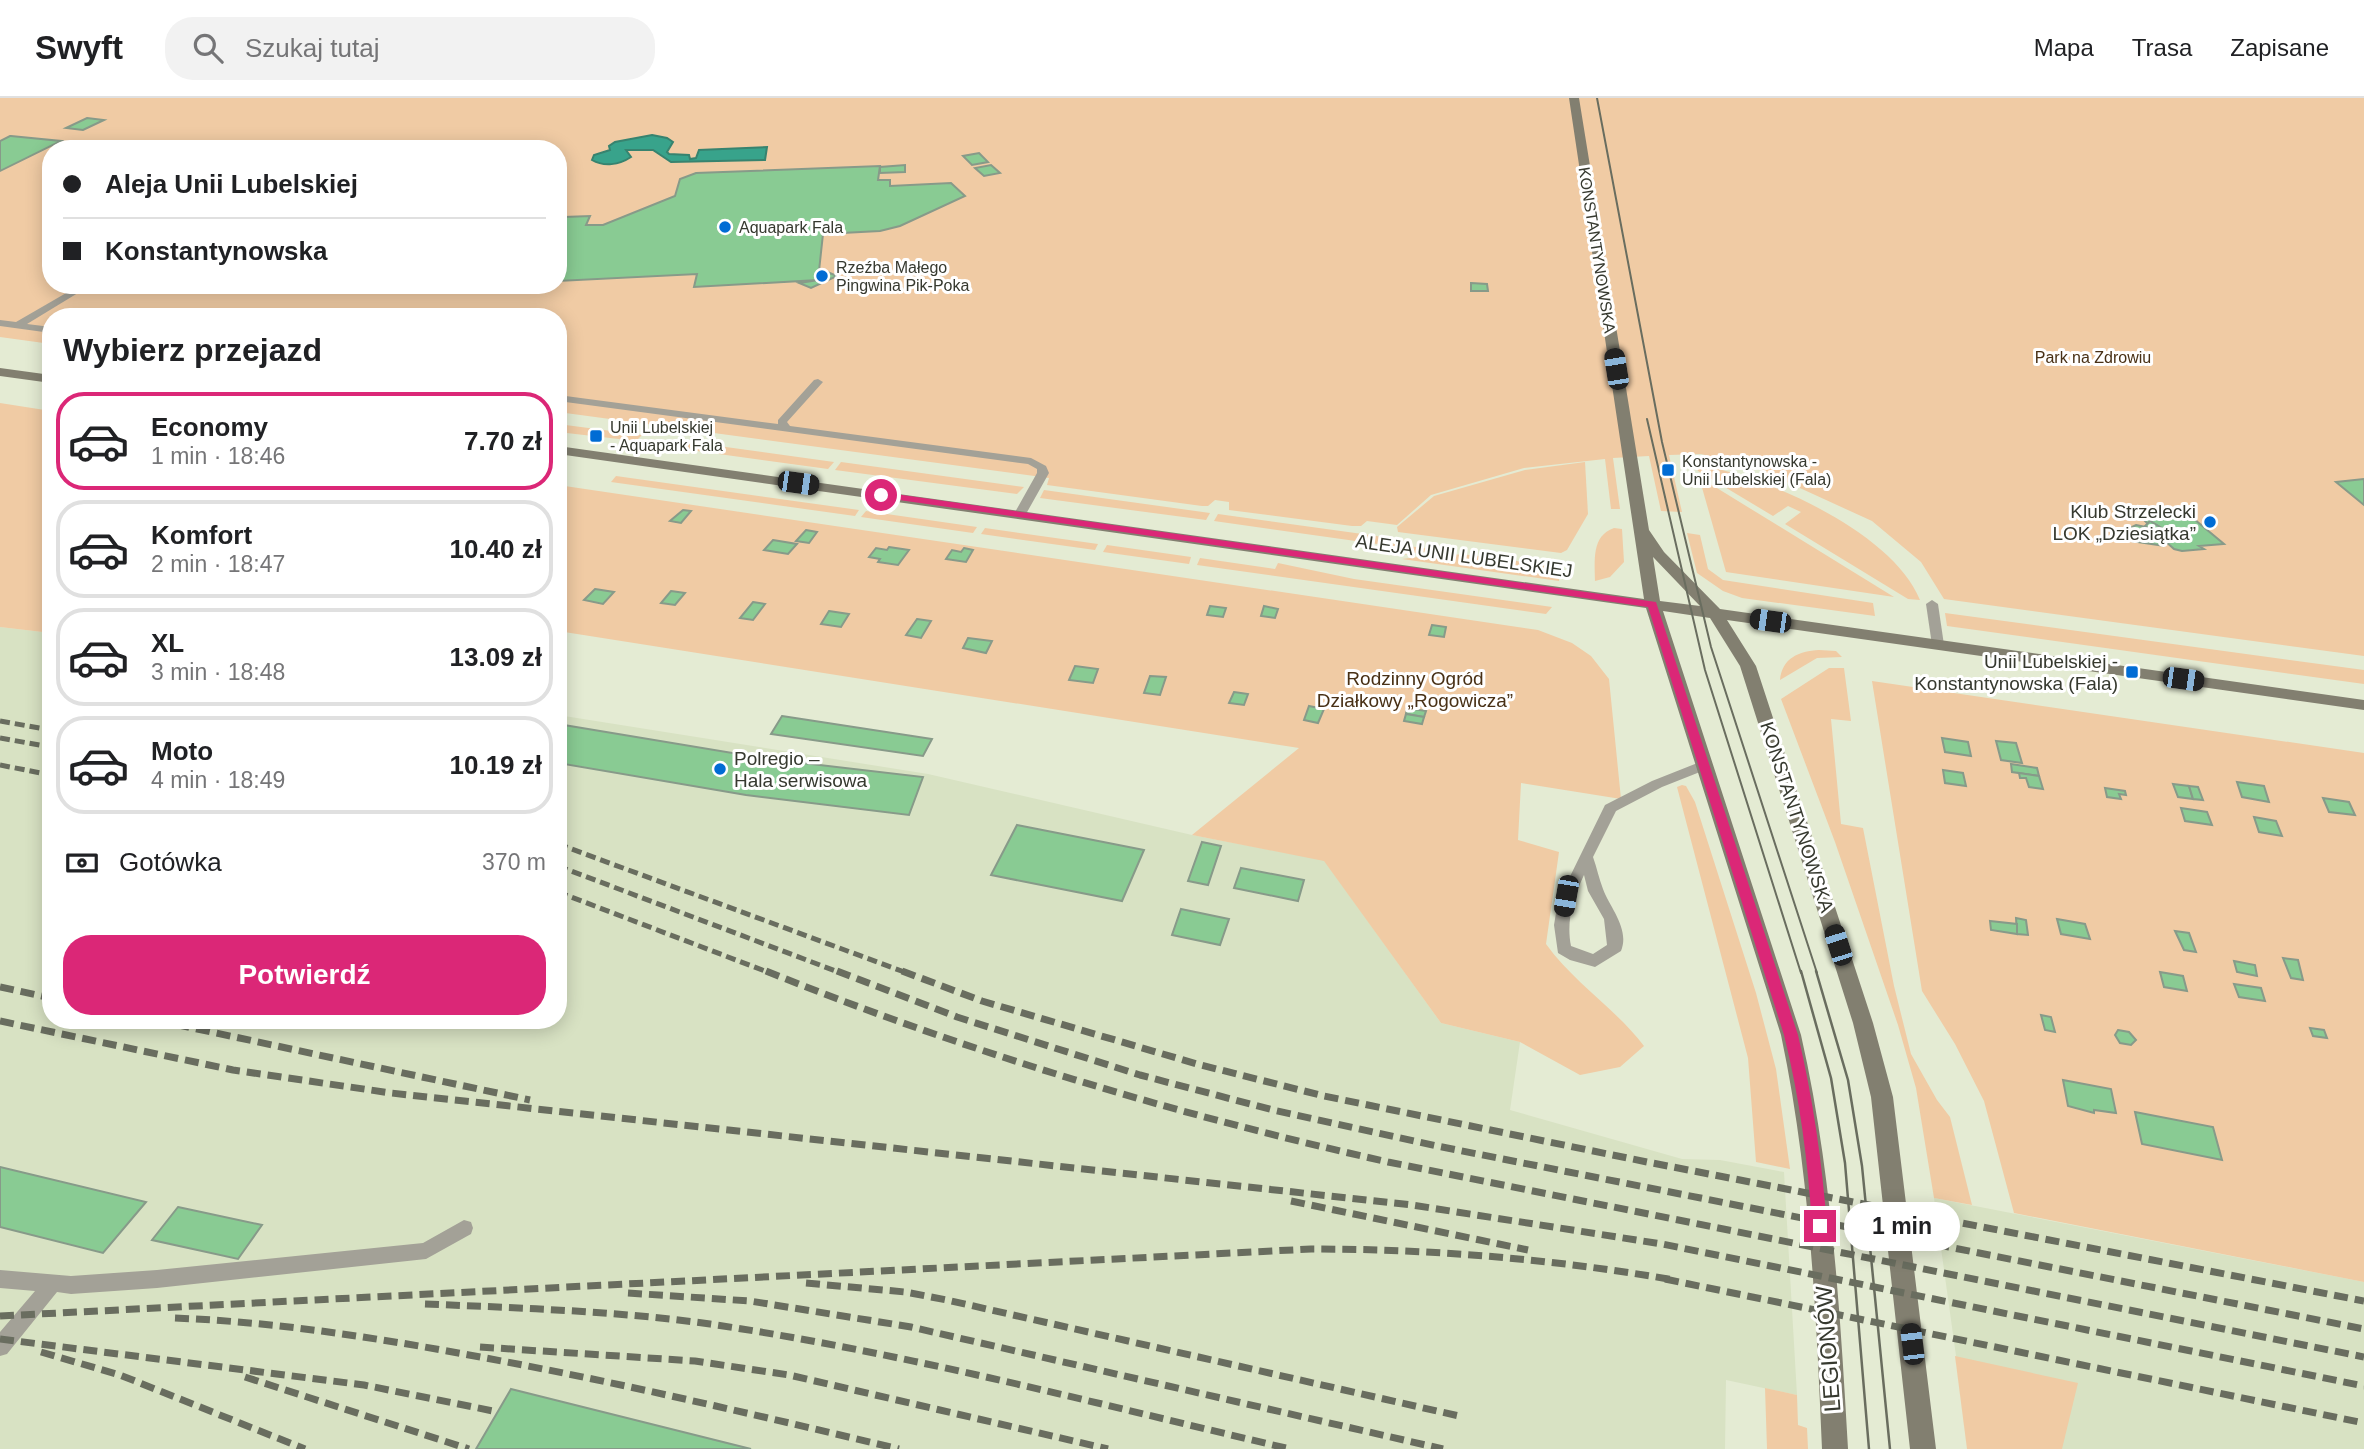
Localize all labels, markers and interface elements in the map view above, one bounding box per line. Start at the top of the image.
search box [165,17,655,80]
text: Swyft [35,29,123,66]
icon: search [189,29,227,67]
text: Szukaj tutaj [245,33,379,63]
text: Mapa [2034,34,2094,61]
text: Trasa [2132,34,2192,61]
text: Zapisane [2230,34,2329,61]
street label: KONSTANTYNOWSKA [1575,166,1619,334]
text: Aleja Unii Lubelskiej [105,169,358,199]
marker: Aquapark Fala [717,219,733,235]
place label: Aquapark Fala [739,219,843,236]
text: Konstantynowska [105,236,328,266]
place label: Rzeźba Małego Pingwina Pik-Poka [836,259,970,294]
marker: Rzeźba Małego Pingwina Pik-Poka [814,268,830,284]
text: Wybierz przejazd [63,332,322,368]
car [1603,347,1630,391]
park label: Park na Zdrowiu [2035,349,2151,366]
icon: car [67,410,130,473]
text: Economy [151,412,268,442]
place label: Unii Lubelskiej - Aquapark Fala [610,419,723,454]
text: 7.70 zł [464,426,542,456]
marker: Unii Lubelskiej - Aquapark Fala [588,428,604,444]
text: 1 min · 18:46 [151,443,285,469]
place label: Konstantynowska - Unii Lubelskiej (Fala) [1682,453,1831,488]
marker: Konstantynowska - Unii Lubelskiej (Fala) [1660,462,1676,478]
car [776,470,821,496]
route start [865,479,897,511]
place label: Klub Strzelecki LOK „Dziesiątka” [2052,501,2196,544]
marker: Klub Strzelecki LOK „Dziesiątka” [2202,514,2218,530]
icon: car [67,518,130,581]
text: Komfort [151,520,252,550]
street label: ALEJA UNII LUBELSKIEJ [1354,530,1574,582]
text: 10.40 zł [449,534,542,564]
text: 2 min · 18:47 [151,551,285,577]
car [1748,608,1793,634]
icon: car [67,626,130,689]
text: XL [151,628,184,658]
text: 13.09 zł [449,642,542,672]
place label: Unii Lubelskiej - Konstantynowska (Fala) [1914,651,2118,694]
text: 3 min · 18:48 [151,659,285,685]
marker: Unii Lubelskiej - Konstantynowska (Fala) [2124,664,2140,680]
car [2161,666,2206,692]
park label: Rodzinny Ogród Działkowy „Rogowicza” [1317,668,1513,711]
street label: KONSTANTYNOWSKA [1756,719,1838,915]
icon: car [67,734,130,797]
text: Moto [151,736,213,766]
place label: Polregio – Hala serwisowa [734,748,867,791]
text: 10.19 zł [449,750,542,780]
marker: Polregio – Hala serwisowa [712,761,728,777]
text: 4 min · 18:49 [151,767,285,793]
icon: cash [63,844,101,882]
text: Gotówka [119,847,222,877]
text: 370 m [482,849,546,875]
car [1553,873,1580,919]
car [1822,922,1855,968]
button: Potwierdź [63,935,546,1015]
callout: 1 min [1844,1202,1960,1250]
route end [1804,1210,1836,1242]
text: 1 min [1872,1213,1932,1239]
street label: LEGIONÓW [1811,1285,1845,1413]
car [1900,1322,1925,1366]

